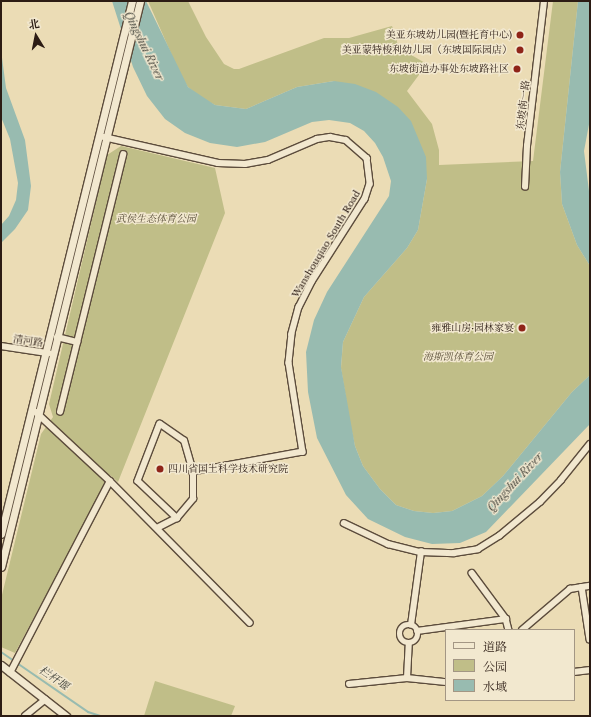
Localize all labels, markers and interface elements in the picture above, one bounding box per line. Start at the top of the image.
water label: Qingshui River [122,9,166,83]
north arrow [16,16,56,56]
text: 北 [27,16,41,32]
place label: 美亚东坡幼儿园(暨托育中心) [386,29,512,41]
marker: 美亚东坡幼儿园(暨托育中心) [515,30,525,40]
place label: 美亚蒙特梭利幼儿园（东坡国际园店） [342,44,512,56]
marker: 美亚蒙特梭利幼儿园（东坡国际园店） [515,45,525,55]
place label: 东坡街道办事处东坡路社区 [389,63,509,75]
marker: 东坡街道办事处东坡路社区 [512,64,522,74]
street label: 东坡南一路 [514,79,532,131]
street label: Wanshouqiao South Road [289,188,363,300]
park label: 武侯生态体育公园 [116,213,196,225]
place label: 雍雅山房·园林家宴 [431,322,514,334]
marker: 雍雅山房·园林家宴 [517,323,527,333]
street label: 清河路 [12,333,44,349]
park label: 海斯凯体育公园 [423,351,493,363]
water label: Qingshui River [484,450,546,514]
place label: 四川省国土科学技术研究院 [168,463,288,475]
marker: 四川省国土科学技术研究院 [155,464,165,474]
legend [445,629,575,701]
text: 道路 [483,639,507,654]
text: 公园 [483,659,507,674]
water label: 栏杆堰 [37,663,71,693]
text: 水域 [483,679,507,694]

